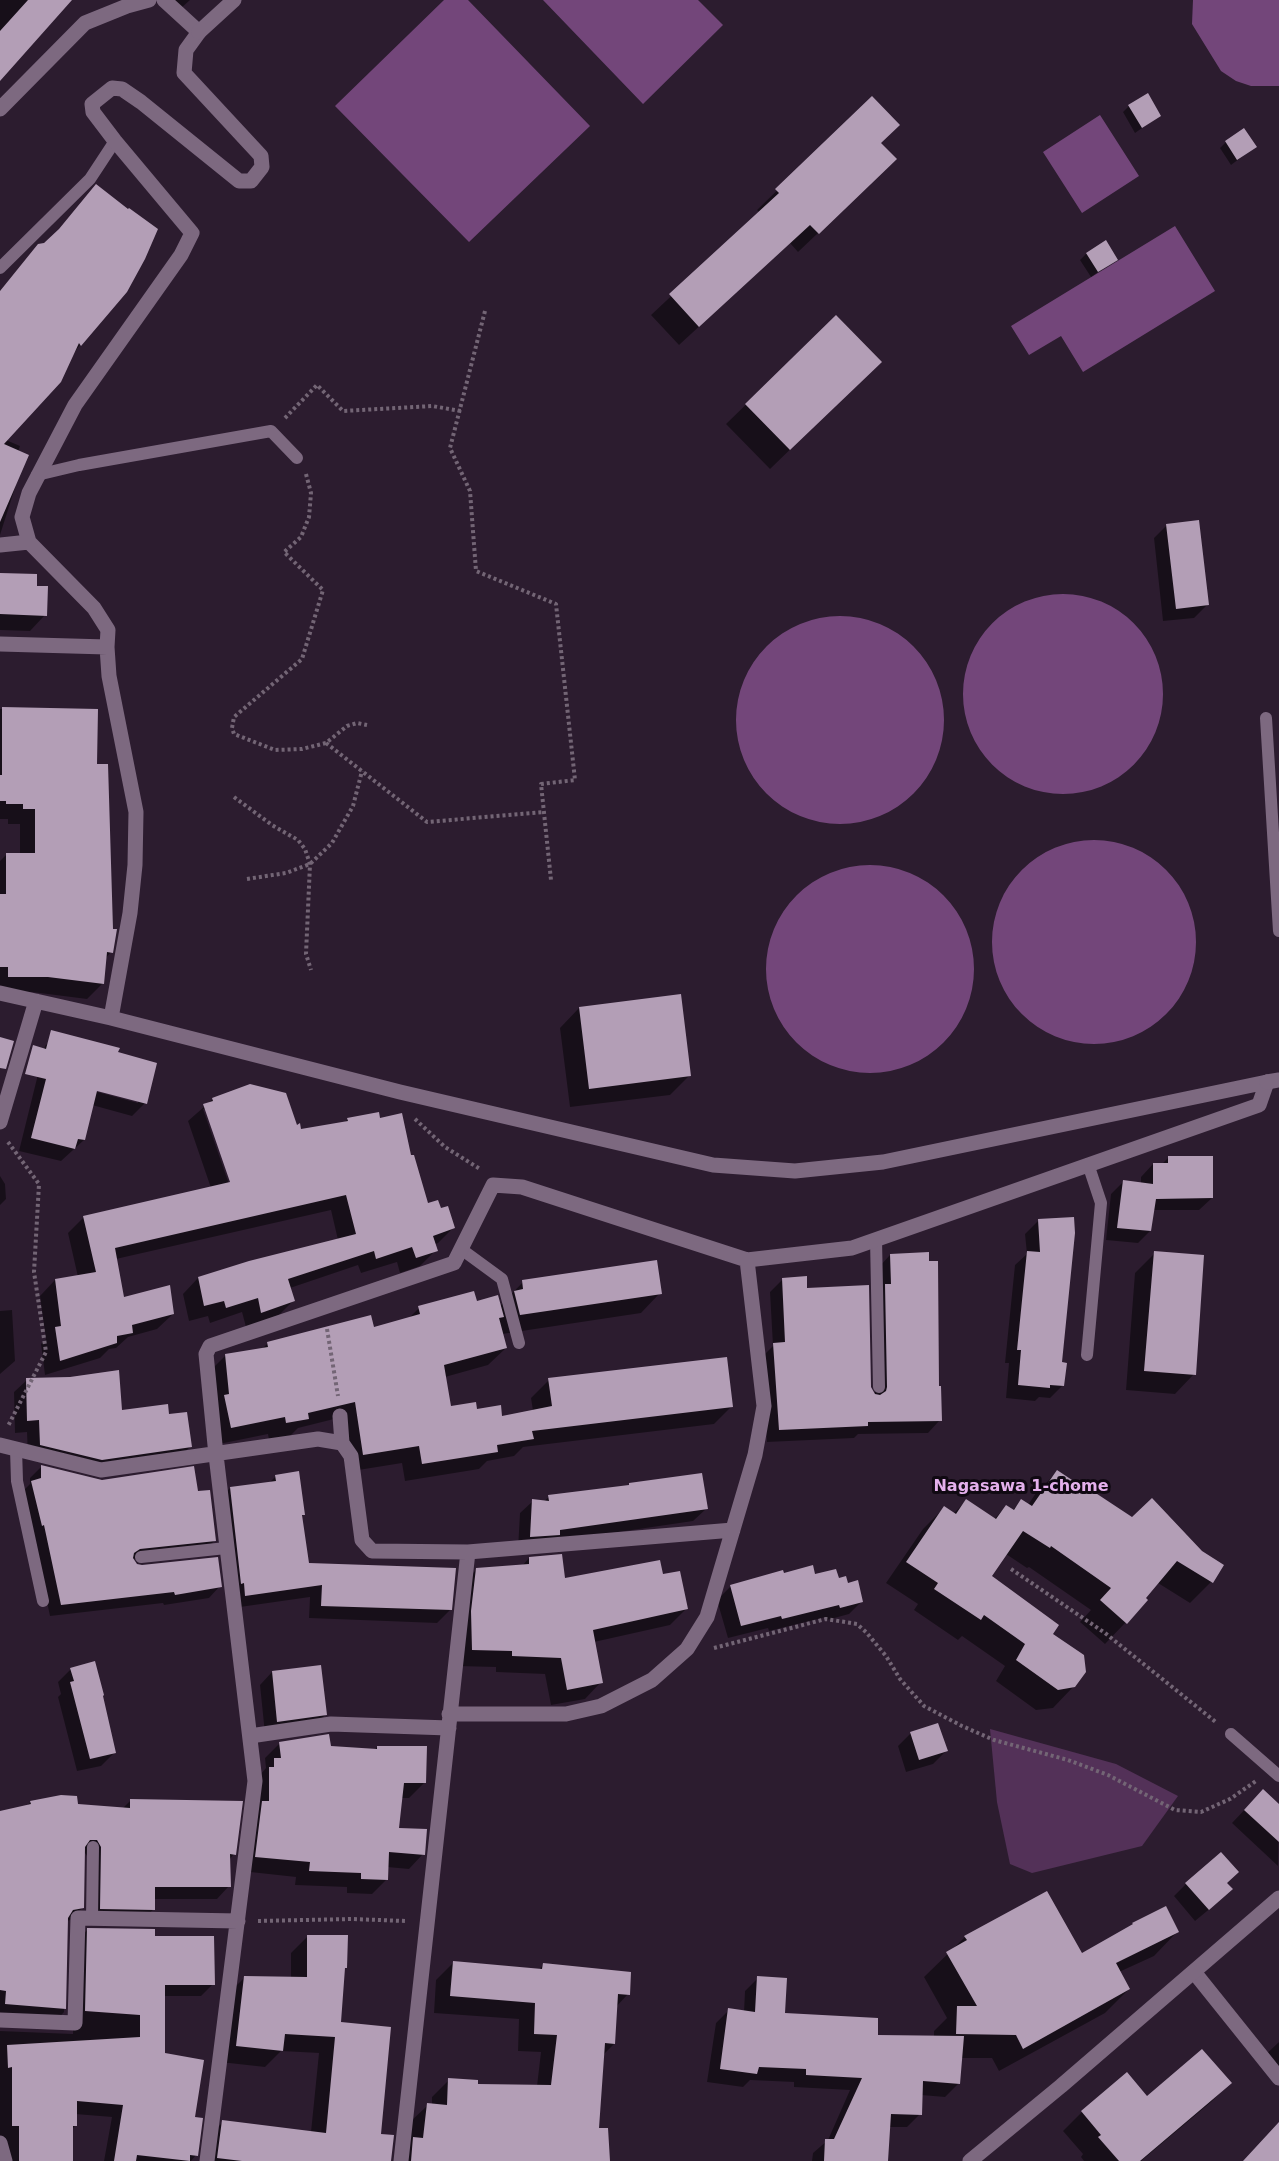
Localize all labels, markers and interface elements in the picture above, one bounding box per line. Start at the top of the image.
district label: Nagasawa 1-chome [933,1477,1109,1497]

